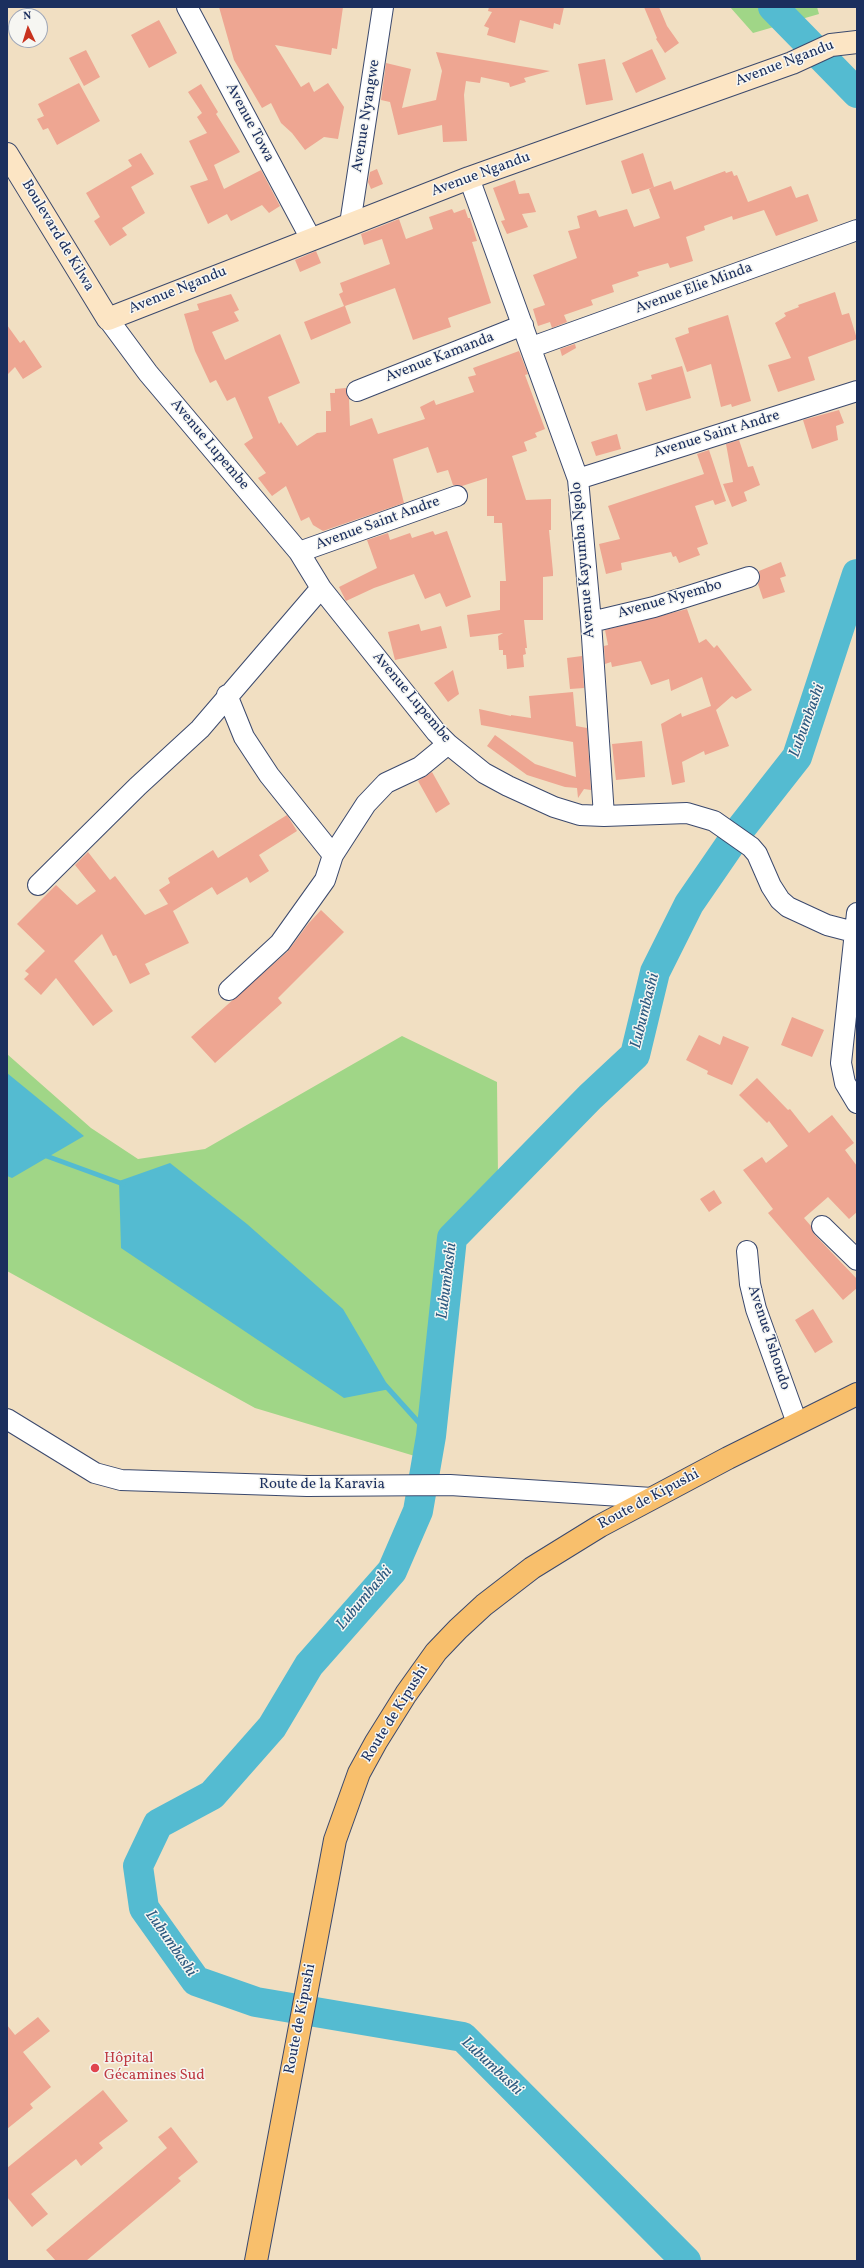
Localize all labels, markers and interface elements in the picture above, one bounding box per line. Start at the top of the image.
north arrow [8,8,48,48]
text: N [23,9,32,24]
street label: Avenue Ngandu [733,37,837,91]
street label: Avenue Nyangwe [349,58,385,174]
street label: Avenue Towa [221,80,277,166]
street label: Avenue Ngandu [429,149,533,201]
street label: Boulevard de Kilwa [17,177,97,295]
street label: Avenue Elie Minda [633,259,755,319]
street label: Avenue Ngandu [126,263,230,319]
street label: Avenue Kamanda [383,329,497,387]
street label: Avenue Lupembe [166,396,252,494]
street label: Avenue Saint Andre [652,407,782,463]
street label: Avenue Kayumba Ngolo [568,481,600,639]
street label: Avenue Saint Andre [313,493,443,555]
street label: Avenue Nyembo [616,577,724,623]
street label: Avenue Lupembe [368,649,454,747]
water label: Lubumbashi [786,682,830,760]
water label: Lubumbashi [627,971,665,1051]
water label: Lubumbashi [434,1242,462,1320]
street label: Avenue Tshondo [743,1283,793,1393]
street label: Route de Kipushi [595,1466,703,1534]
street label: Route de la Karavia [259,1476,385,1494]
water label: Lubumbashi [333,1563,397,1635]
street label: Route de Kipushi [359,1662,433,1766]
water label: Lubumbashi [140,1907,200,1981]
street label: Route de Kipushi [281,1962,321,2076]
water label: Lubumbashi [456,2034,526,2100]
place label: Hôpital Gécamines Sud [104,2050,205,2085]
marker: Hôpital Gécamines Sud [89,2062,101,2074]

